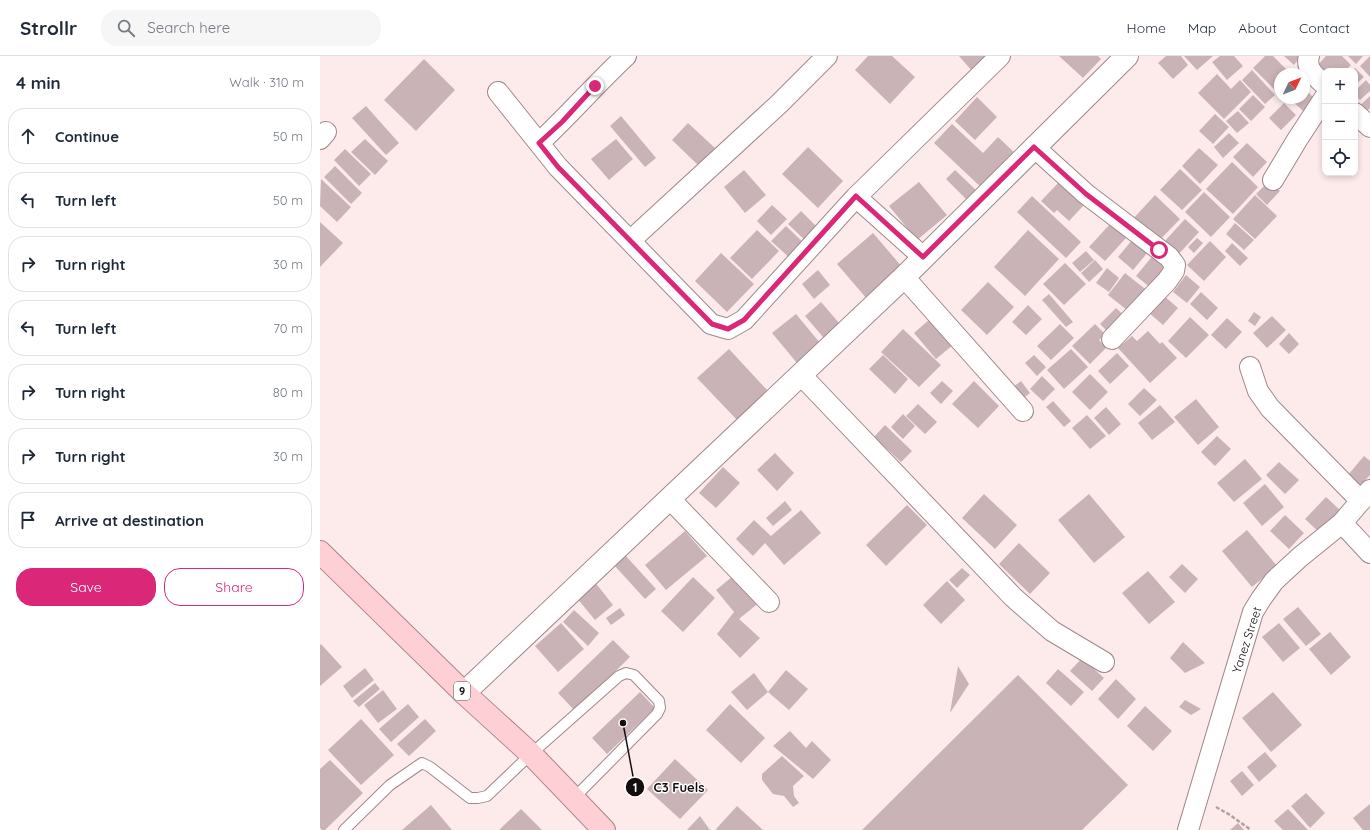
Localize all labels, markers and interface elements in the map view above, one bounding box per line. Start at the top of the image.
search box [101,10,381,46]
text: Strollr [20,16,77,40]
icon: search [115,17,137,39]
text: Search here [147,18,230,37]
text: Home [1127,19,1166,37]
text: Map [1188,19,1216,37]
text: About [1238,19,1277,37]
text: Contact [1299,19,1350,37]
north arrow [1274,68,1310,104]
map controls [1322,68,1358,176]
button: + [1322,68,1358,104]
text: 4 min [16,72,61,93]
text: Walk · 310 m [229,74,304,90]
route end [586,77,604,95]
button: − [1322,104,1358,140]
icon: ahead [17,125,39,147]
text: Continue [55,127,119,146]
text: 50 m [273,128,303,144]
button: locate [1322,140,1358,176]
icon: left [17,189,39,211]
text: Turn left [55,191,117,210]
text: 50 m [273,192,303,208]
route start [1150,241,1168,259]
icon: right [17,253,39,275]
text: Turn right [55,255,126,274]
text: 30 m [273,256,303,272]
icon: left [17,317,39,339]
text: Turn left [55,319,117,338]
text: 70 m [273,320,303,336]
icon: right [17,381,39,403]
text: Turn right [55,383,126,402]
text: 80 m [273,384,303,400]
icon: right [17,445,39,467]
text: Turn right [55,447,126,466]
text: 30 m [273,448,303,464]
icon: arrive [17,509,39,531]
text: Arrive at destination [55,511,204,530]
button: Save [16,568,156,606]
button: Share [164,568,304,606]
street label: Yanez Street [1229,605,1264,675]
road number: 9 [454,682,470,700]
callout: C3 Fuels [625,775,712,800]
text: C3 Fuels [654,779,704,795]
text: 1 [633,780,637,795]

